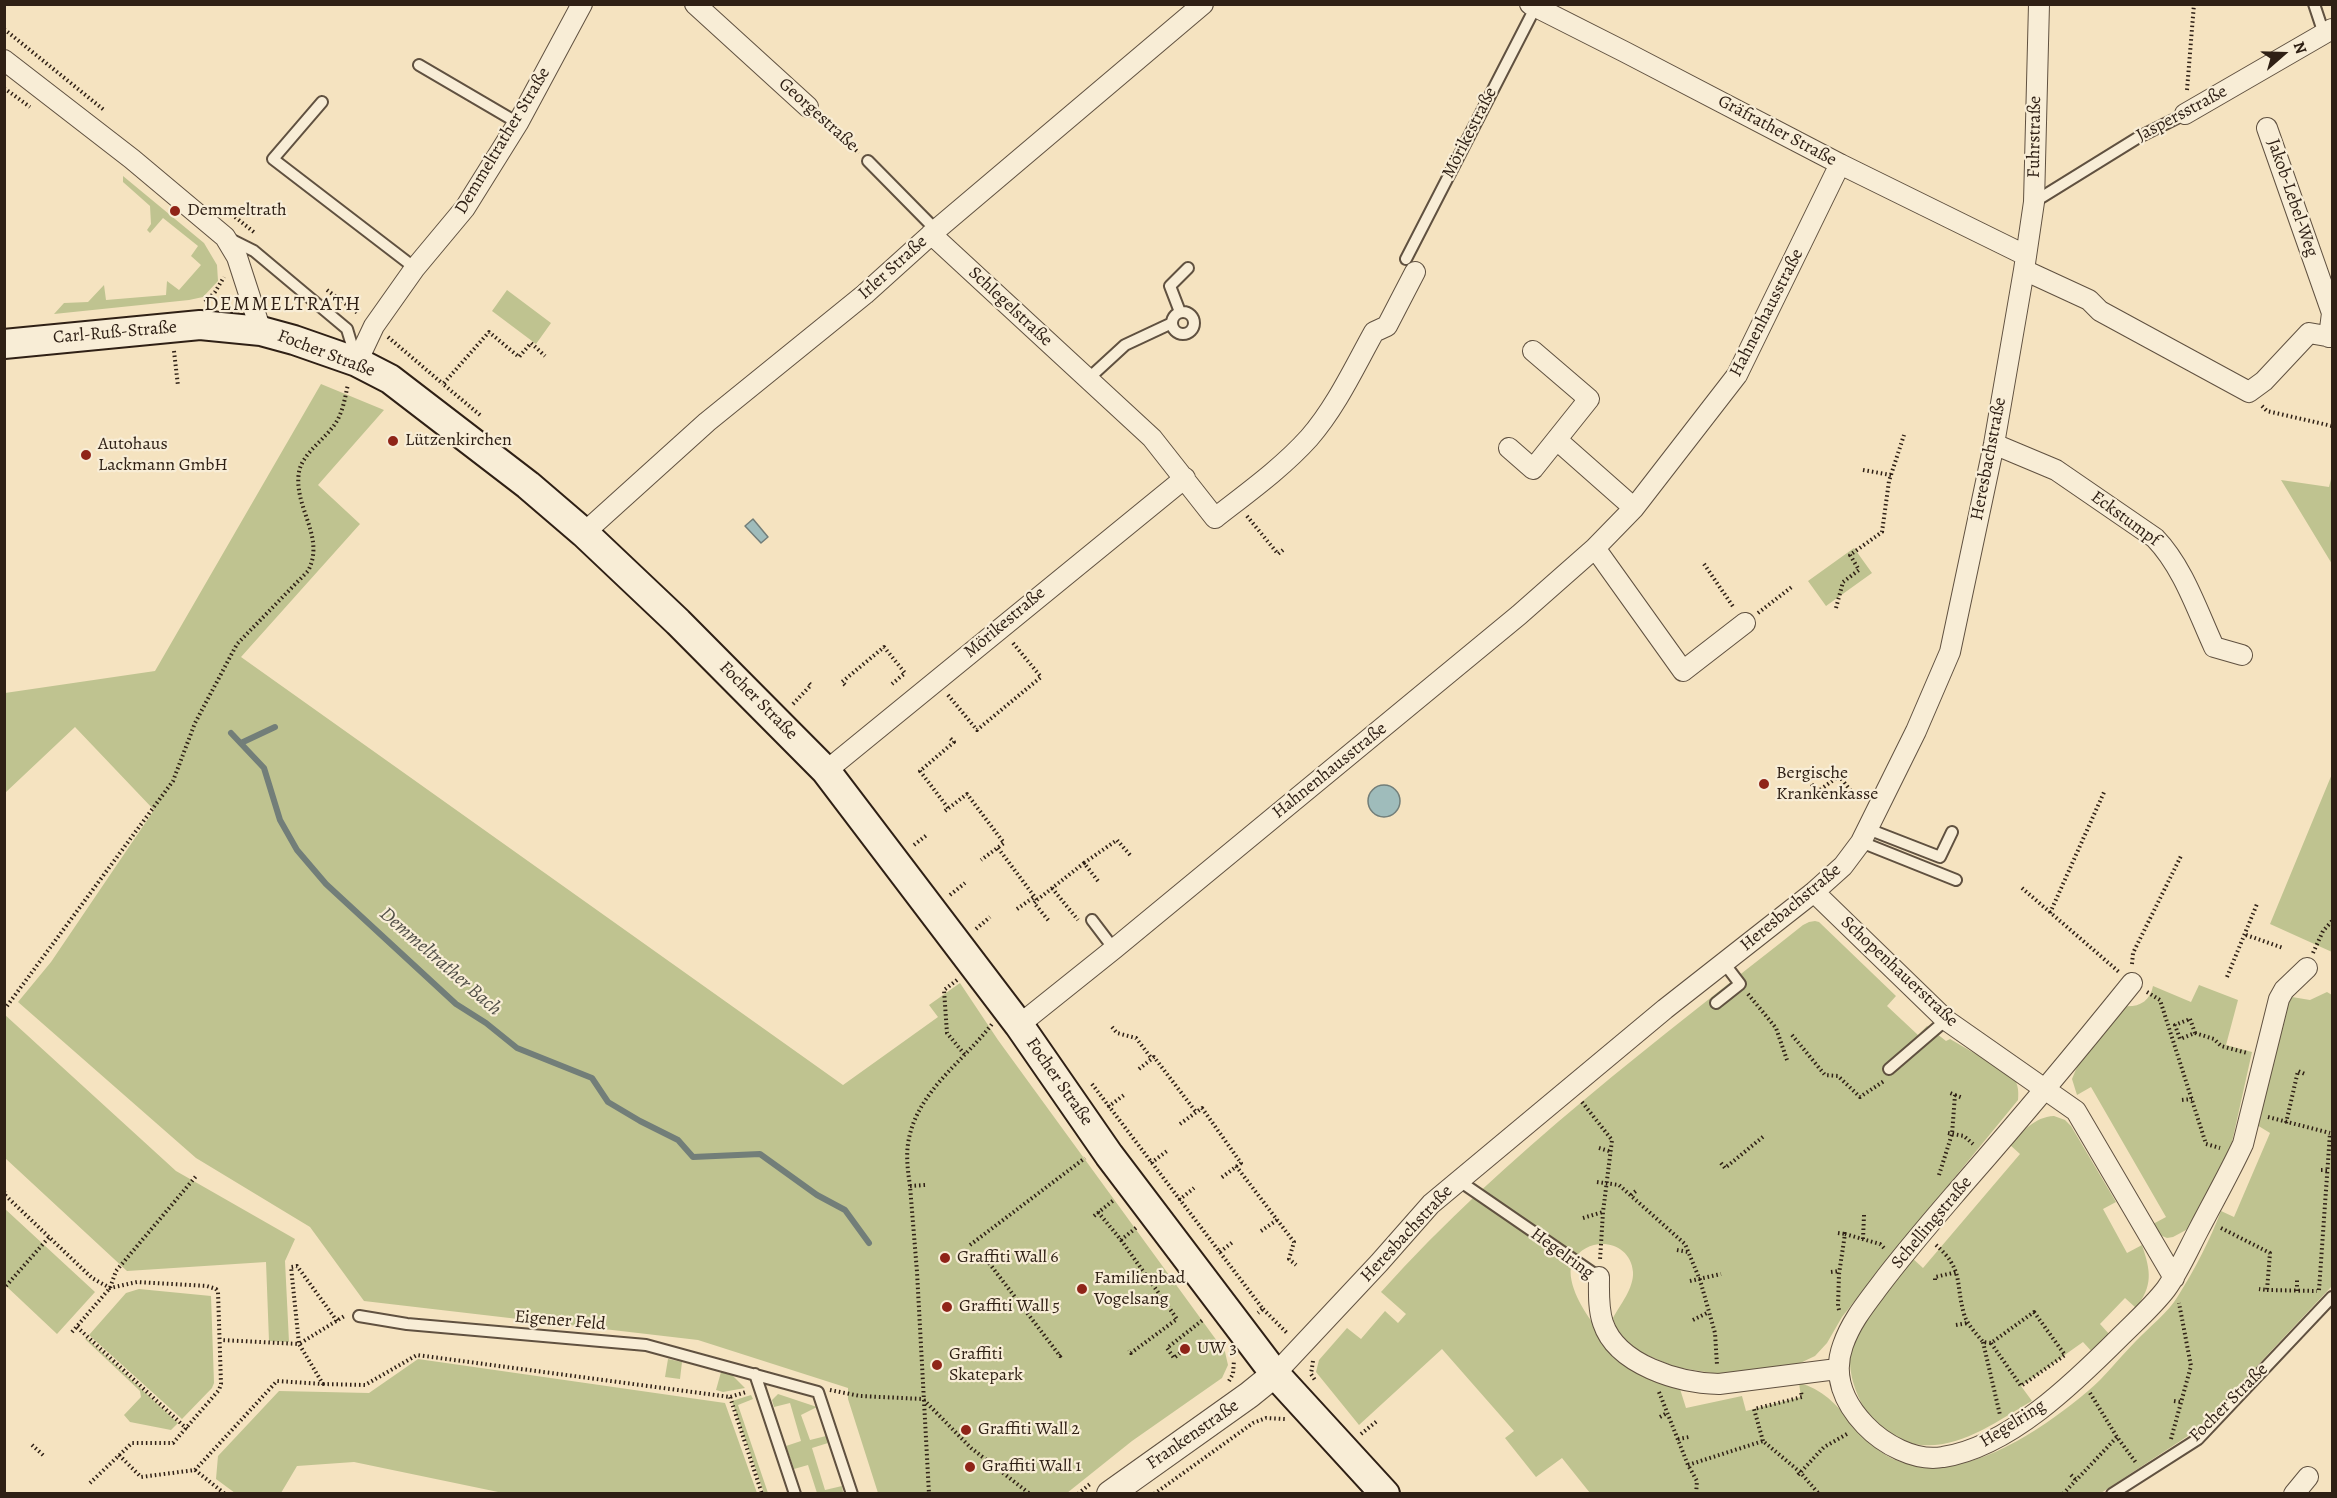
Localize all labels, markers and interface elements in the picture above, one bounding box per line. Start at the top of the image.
north arrow [2253,24,2313,84]
text: N [2288,39,2312,57]
street label: Demmeltrather Straße [451,64,555,218]
street label: Georgestraße [774,74,862,156]
street label: Jaspersstraße [2133,81,2231,147]
street label: Mörikestraße [1438,84,1502,182]
street label: Gräfrather Straße [1714,91,1840,171]
street label: Fuhrstraße [2023,96,2047,178]
street label: Jakob-Lebel-Weg [2262,136,2322,260]
place label: Demmeltrath [187,200,287,222]
marker: Demmeltrath [168,204,182,218]
street label: Irler Straße [854,231,932,305]
street label: Hahnenhausstraße [1725,245,1809,381]
street label: Schlegelstraße [963,263,1057,351]
district label: DEMMELTRATH [204,293,362,317]
street label: Carl-Ruß-Straße [52,317,178,349]
street label: Focher Straße [274,326,378,382]
street label: Heresbachstraße [1966,396,2012,522]
place label: Lützenkirchen [405,430,512,452]
place label: Autohaus Lackmann GmbH [98,434,228,476]
marker: Lützenkirchen [386,434,400,448]
marker: Autohaus Lackmann GmbH [79,448,93,462]
street label: Eckstumpf [2086,487,2164,551]
street label: Mörikestraße [960,583,1050,663]
street label: Focher Straße [714,657,802,745]
street label: Hahnenhausstraße [1268,718,1392,824]
place label: Bergische Krankenkasse [1776,763,1878,806]
marker: Bergische Krankenkasse [1757,777,1771,791]
street label: Heresbachstraße [1736,860,1846,956]
water label: Demmeltrather Bach [374,902,506,1022]
street label: Schopenhauerstraße [1836,912,1962,1032]
street label: Focher Straße [1021,1034,1097,1130]
street label: Schellingstraße [1887,1172,1977,1274]
street label: Heresbachstraße [1356,1181,1458,1287]
street label: Hegelring [1526,1224,1598,1284]
place label: Graffiti Wall 6 [957,1247,1059,1269]
marker: Graffiti Wall 6 [938,1251,952,1265]
place label: Familienbad Vogelsang [1094,1268,1185,1310]
marker: Familienbad Vogelsang [1075,1282,1089,1296]
place label: Graffiti Wall 5 [959,1296,1060,1318]
marker: Graffiti Wall 5 [940,1300,954,1314]
street label: Eigener Feld [514,1306,606,1336]
place label: UW 3 [1197,1338,1237,1360]
marker: UW 3 [1178,1342,1192,1356]
place label: Graffiti Skatepark [949,1344,1023,1386]
marker: Graffiti Skatepark [930,1358,944,1372]
street label: Focher Straße [2185,1359,2273,1447]
street label: Frankenstraße [1143,1395,1243,1475]
street label: Hegelring [1976,1395,2050,1453]
place label: Graffiti Wall 2 [978,1419,1080,1441]
marker: Graffiti Wall 2 [959,1423,973,1437]
place label: Graffiti Wall 1 [982,1456,1082,1478]
marker: Graffiti Wall 1 [963,1460,977,1474]

